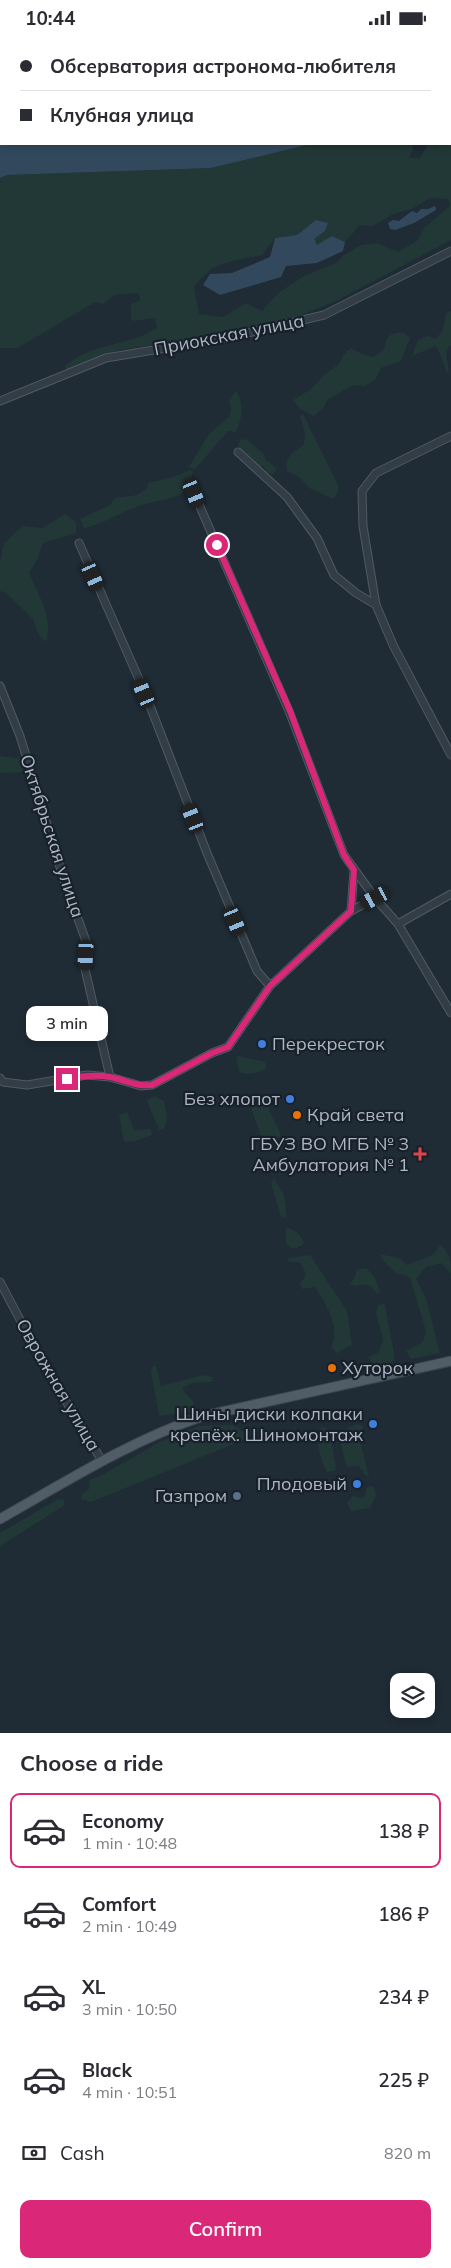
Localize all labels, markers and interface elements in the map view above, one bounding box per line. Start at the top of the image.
text: 10:44 [25,6,75,30]
text: Обсерватория астронома-любителя [50,54,396,78]
text: Клубная улица [50,103,194,127]
street label: Приокская улица [152,309,306,360]
car [181,476,206,510]
route start [206,534,228,556]
car [80,559,105,593]
car [131,676,156,710]
street label: Октябрьская улица [15,752,90,920]
car [180,801,205,835]
car [358,884,391,912]
car [222,904,247,938]
car [77,940,94,970]
callout: 3 min [26,1007,108,1041]
text: 3 min [46,1013,88,1033]
place label: Перекресток [272,1032,385,1055]
marker: Перекресток [256,1038,268,1050]
route end [56,1068,78,1090]
place label: Без хлопот [184,1087,281,1110]
marker: Без хлопот [284,1093,296,1105]
place label: Край света [307,1103,404,1126]
marker: Край света [291,1109,303,1121]
place label: ГБУЗ ВО МГБ № 3 Амбулатория № 1 [250,1132,409,1176]
marker: ГБУЗ ВО МГБ № 3 Амбулатория № 1 [413,1147,427,1161]
street label: Овражная улица [11,1314,106,1455]
place label: Хуторок [342,1356,413,1379]
marker: Хуторок [326,1362,338,1374]
place label: Шины диски колпаки крепёж. Шиномонтаж [170,1402,363,1446]
marker: Шины диски колпаки крепёж. Шиномонтаж [367,1418,379,1430]
place label: Плодовый [257,1472,347,1495]
marker: Плодовый [351,1478,363,1490]
place label: Газпром [155,1484,227,1507]
marker: Газпром [231,1490,243,1502]
map controls [390,1673,435,1718]
button: layers [390,1673,435,1718]
text: Choose a ride [20,1749,163,1777]
icon: car [22,1808,67,1853]
text: Economy [82,1809,164,1833]
text: 138 ₽ [378,1819,429,1843]
text: 1 min · 10:48 [82,1833,177,1853]
icon: car [22,1891,67,1936]
text: Comfort [82,1892,156,1916]
text: 186 ₽ [378,1902,429,1926]
text: 2 min · 10:49 [82,1916,177,1936]
icon: car [22,1974,67,2019]
text: XL [82,1975,105,1999]
text: 234 ₽ [378,1985,429,2009]
text: 3 min · 10:50 [82,1999,177,2019]
icon: car [22,2057,67,2102]
text: Black [82,2058,132,2082]
text: 225 ₽ [378,2068,429,2092]
text: 4 min · 10:51 [82,2082,177,2102]
icon: cash [20,2139,48,2167]
text: Cash [60,2141,105,2165]
text: 820 m [384,2143,431,2163]
button: Confirm [20,2200,431,2258]

